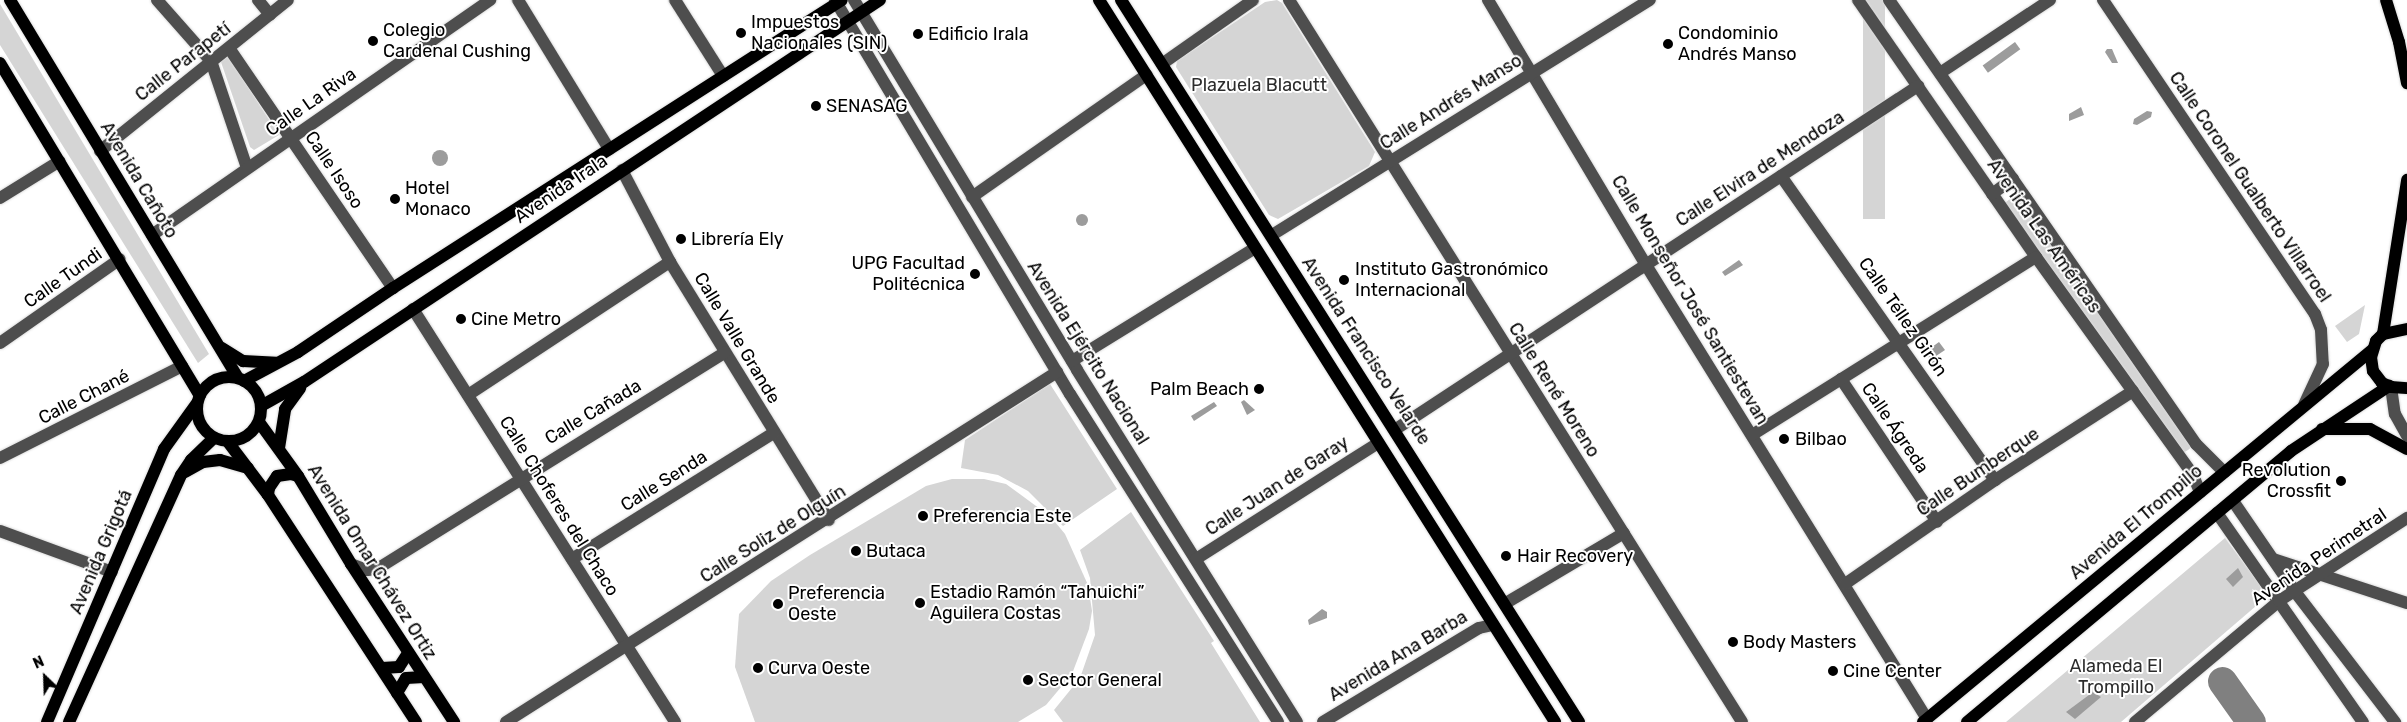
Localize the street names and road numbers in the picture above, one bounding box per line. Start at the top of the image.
street label: Calle Parapetí [131,18,235,106]
street label: Calle Andrés Manso [1376,49,1526,155]
street label: Calle La Riva [262,63,360,141]
street label: Calle Coronel Gualberto Villarroel [2164,67,2336,307]
street label: Calle Elvira de Mendoza [1672,106,1848,232]
street label: Avenida Cañoto [96,118,182,242]
street label: Calle Isoso [300,127,368,213]
street label: Avenida Irala [510,150,612,228]
street label: Avenida Las Américas [1983,155,2105,317]
street label: Calle Monseñor José Santiestevan [1607,171,1773,429]
street label: Calle Tundi [20,243,106,313]
street label: Avenida Francisco Velarde [1297,253,1435,449]
street label: Calle Téllez Girón [1854,253,1952,381]
street label: Avenida Ejército Nacional [1023,257,1153,449]
street label: Calle Valle Grande [689,268,785,408]
street label: Calle René Moreno [1504,319,1604,461]
street label: Calle Chané [35,365,133,429]
street label: Calle Cañada [541,375,645,449]
street label: Calle Ágreda [1857,378,1933,478]
street label: Calle Choferes del Chaco [495,412,623,600]
street label: Calle Bumberque [1913,423,2043,521]
street label: Calle Juan de Garay [1201,432,1353,540]
street label: Calle Senda [617,446,711,516]
street label: Avenida Omar Chávez Ortiz [303,460,441,664]
street label: Avenida El Trompillo [2065,460,2207,584]
street label: Calle Soliz de Olguín [696,480,850,588]
street label: Avenida Grigotá [65,487,137,617]
street label: Avenida Perimetral [2247,504,2391,610]
street label: Avenida Ana Barba [1325,606,1471,706]

